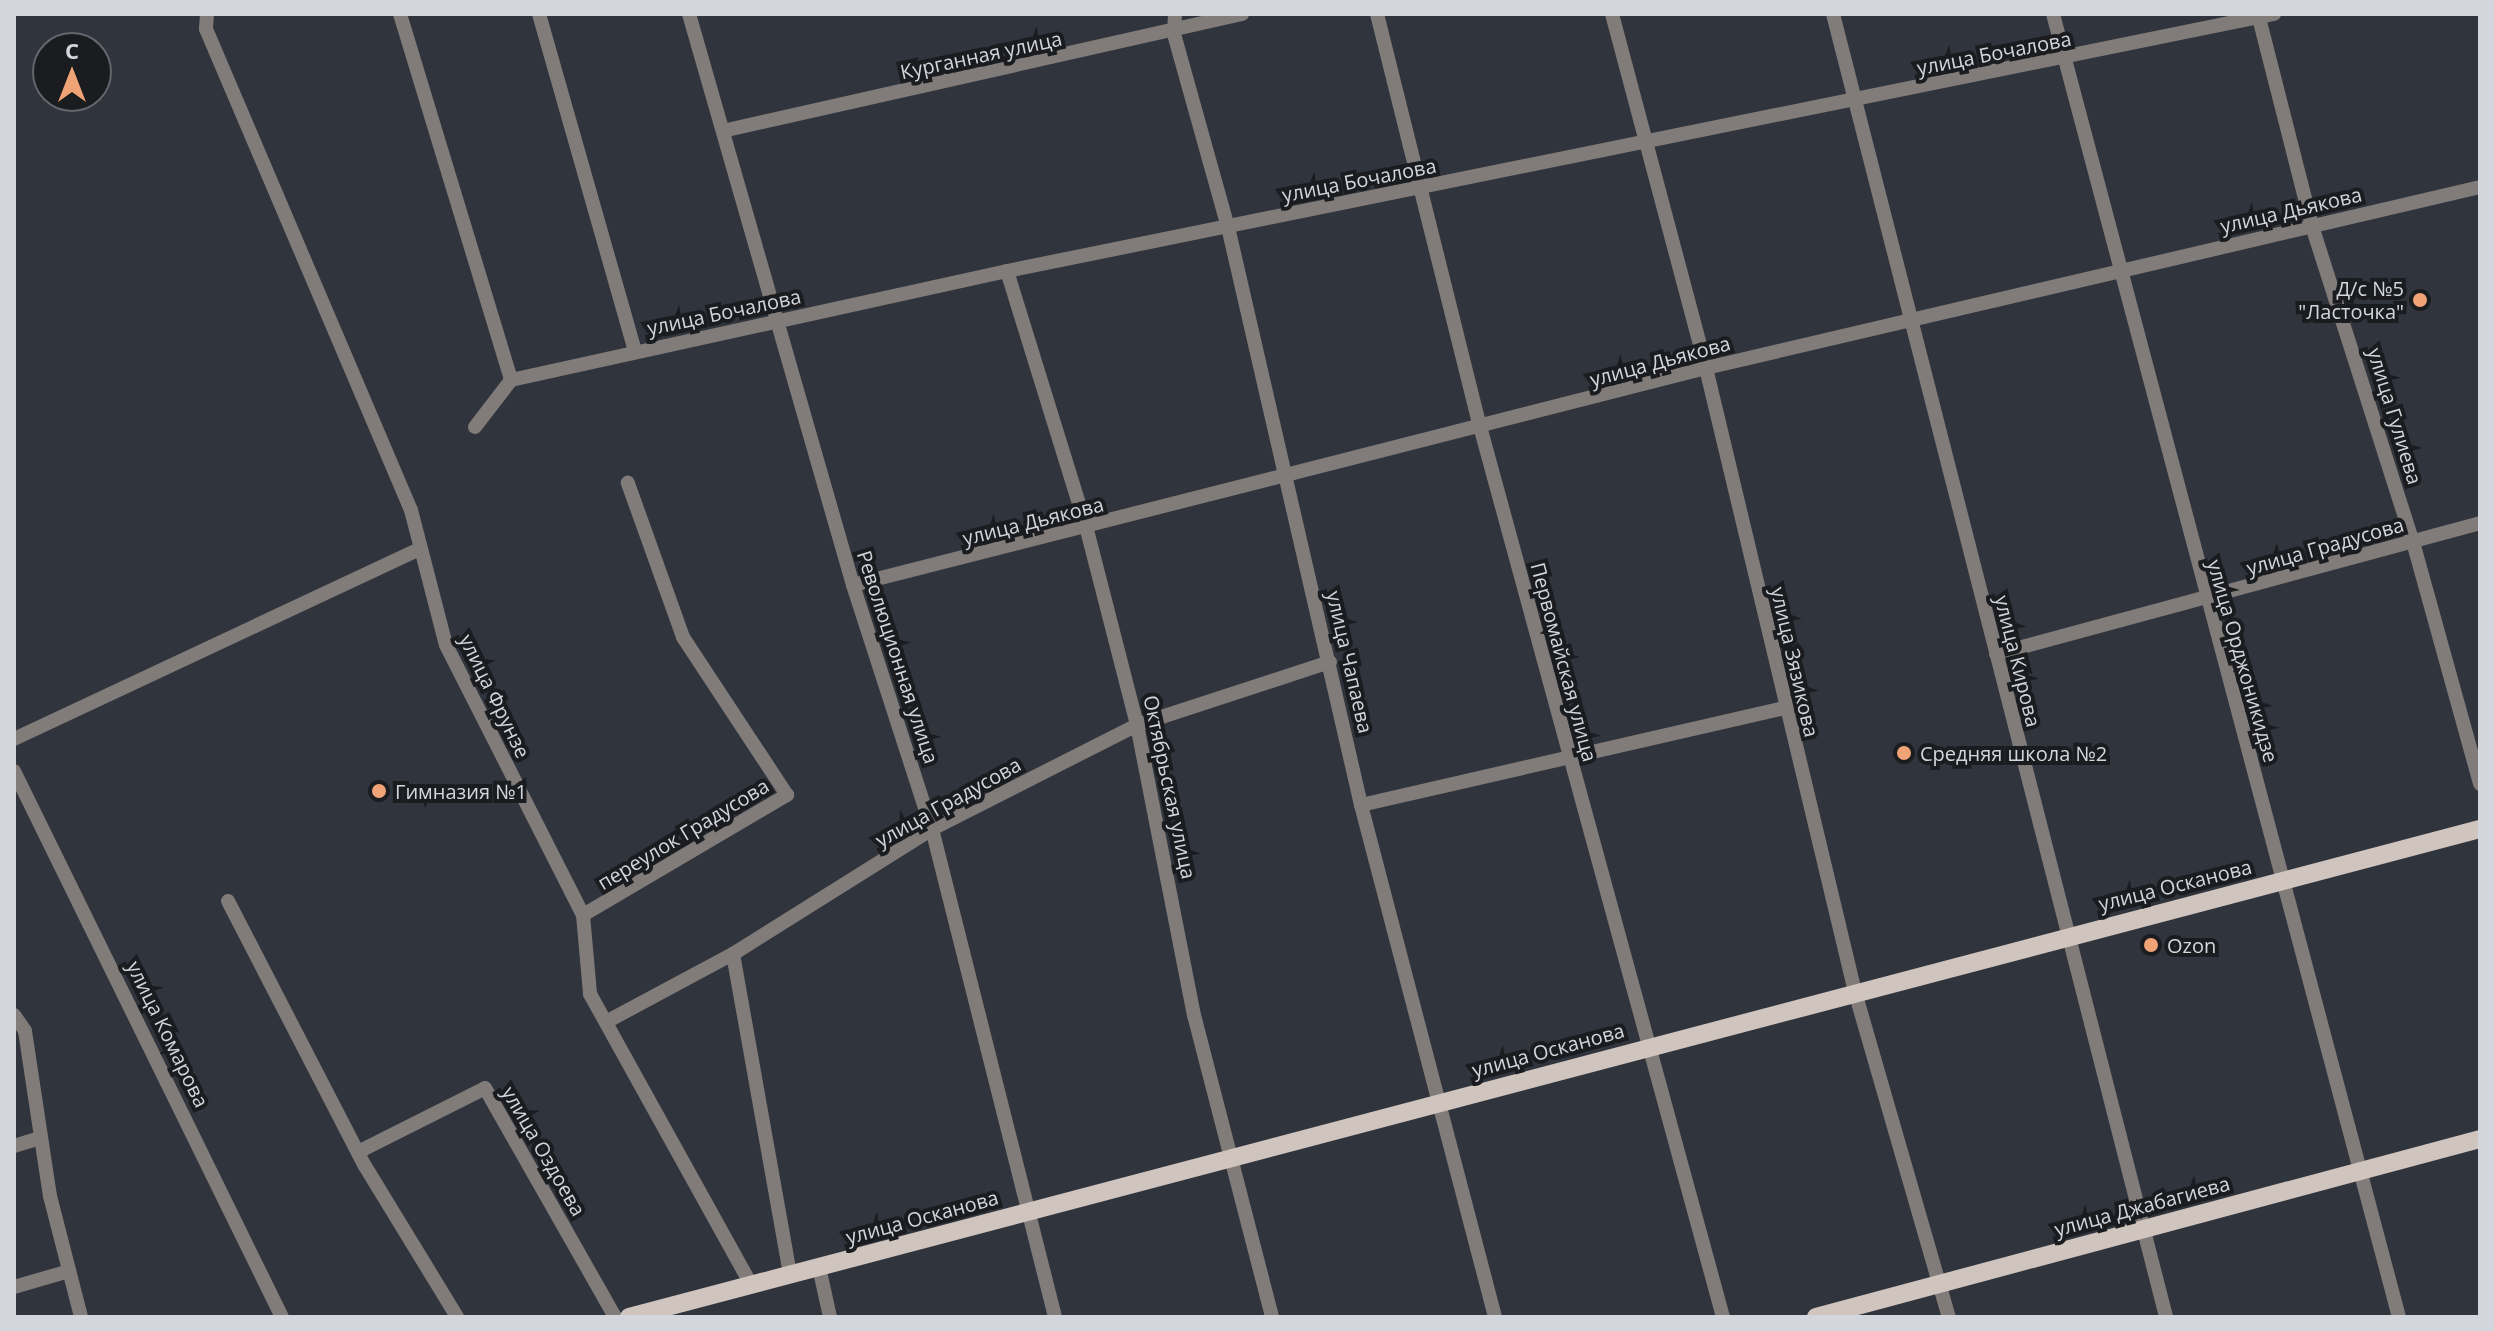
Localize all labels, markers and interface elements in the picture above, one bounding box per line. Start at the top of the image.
street label: Курганная улица [898,26,1064,84]
street label: улица Бочалова [1915,26,2073,80]
north arrow [32,32,112,112]
text: С [65,35,79,65]
street label: улица Бочалова [1280,153,1438,207]
street label: улица Дьякова [2218,182,2364,238]
place label: Д/с №5 "Ласточка" [2298,276,2404,323]
street label: улица Бочалова [645,284,803,340]
marker: Д/с №5 "Ласточка" [2411,291,2429,309]
street label: улица Дьякова [1587,331,1733,391]
street label: улица Гулиева [2363,345,2427,487]
street label: улица Дьякова [960,492,1106,550]
street label: улица Градусова [2244,512,2406,580]
street label: Революционная улица [852,547,944,767]
street label: улица Орджоникидзе [2203,557,2283,765]
street label: Первомайская улица [1526,560,1602,764]
street label: улица Зязикова [1766,585,1824,739]
street label: улица Чапаева [1322,588,1378,736]
street label: улица Кирова [1990,593,2046,729]
street label: улица Фрунзе [455,630,535,762]
street label: Октябрьская улица [1139,693,1201,881]
place label: Средняя школа №2 [1920,741,2107,765]
marker: Средняя школа №2 [1895,744,1913,762]
street label: улица Градусова [871,752,1025,852]
street label: переулок Градусова [593,773,773,895]
place label: Гимназия №1 [395,779,527,803]
marker: Гимназия №1 [370,782,388,800]
street label: улица Осканова [2096,854,2254,916]
place label: Ozon [2167,933,2216,957]
marker: Ozon [2142,936,2160,954]
street label: улица Комарова [122,957,214,1111]
street label: улица Осканова [1469,1018,1627,1082]
street label: улица Оздоева [497,1082,591,1220]
street label: улица Джабагиева [2052,1171,2232,1241]
street label: улица Осканова [843,1185,1001,1249]

